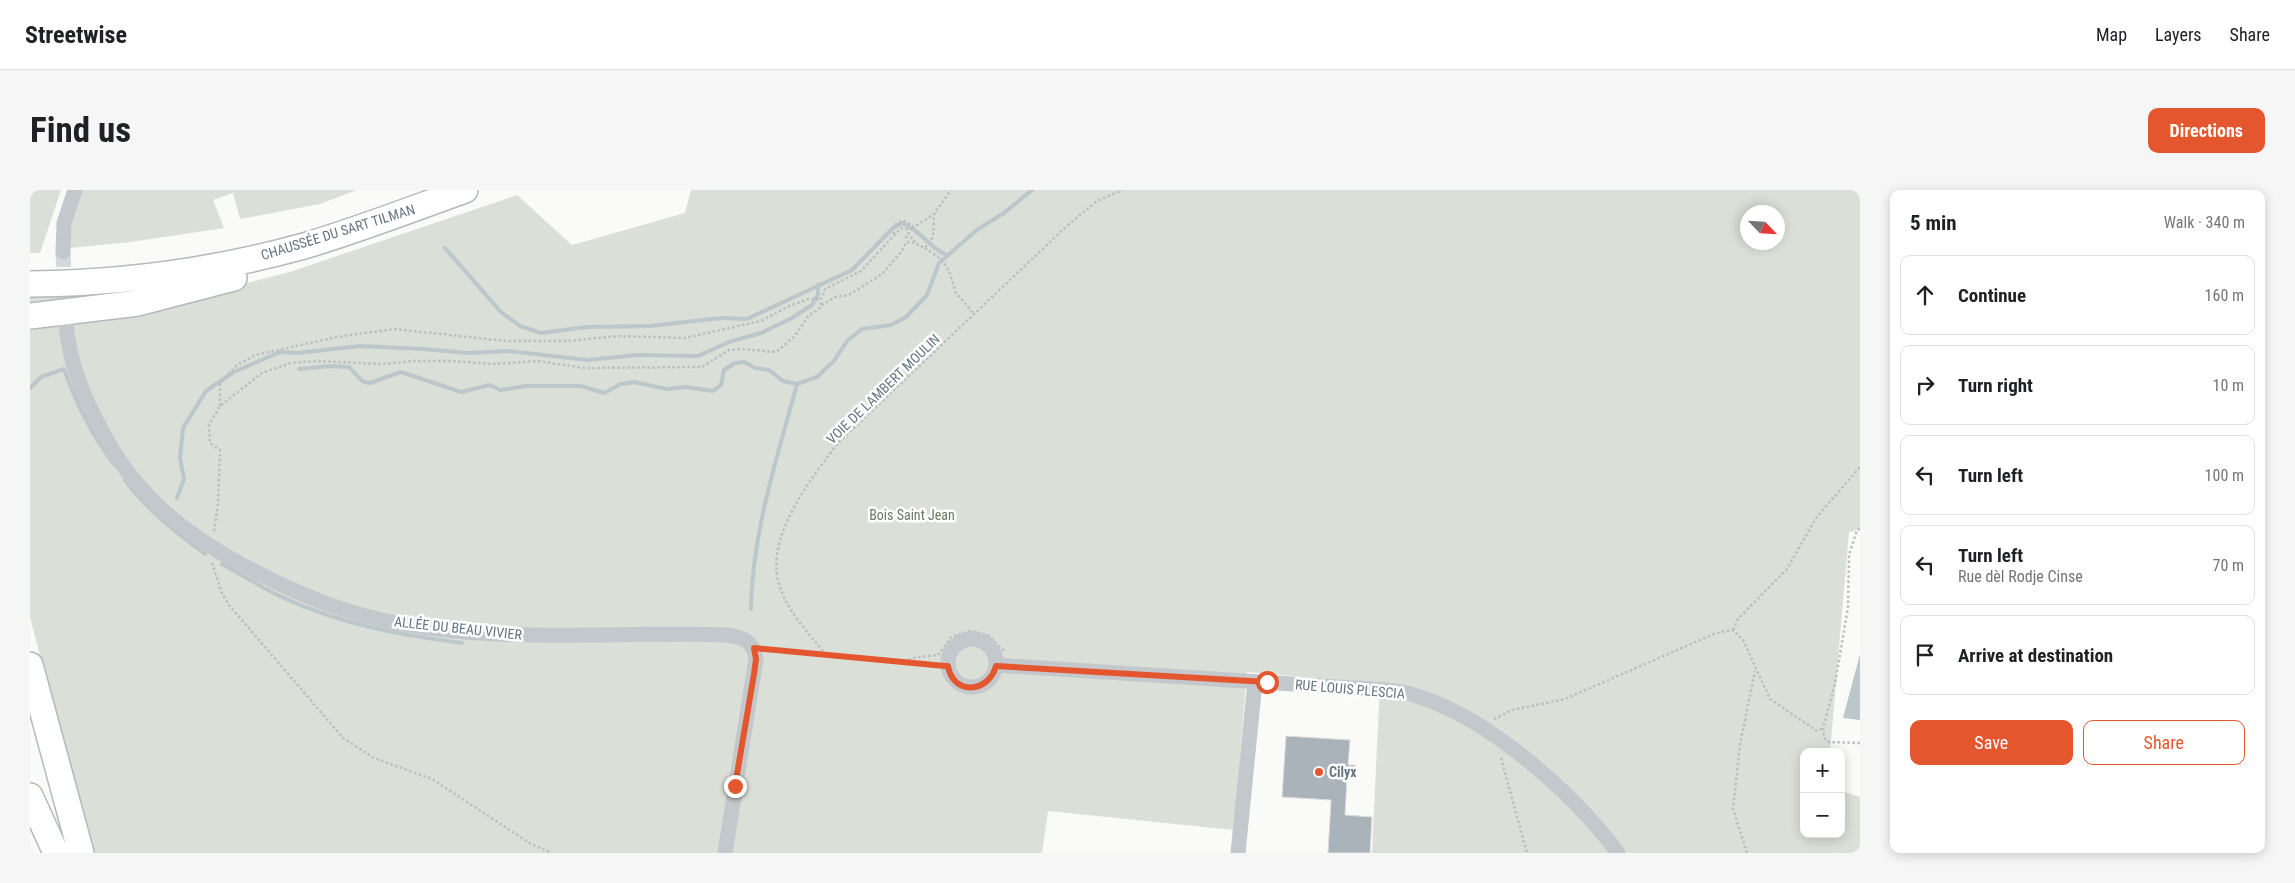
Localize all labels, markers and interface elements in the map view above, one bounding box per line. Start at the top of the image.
text: Streetwise [25,21,127,49]
text: Map [2096,24,2127,45]
text: Layers [2155,24,2202,45]
text: Share [2230,24,2270,45]
button: Directions [2148,108,2265,153]
text: Find us [30,110,131,151]
street label: CHAUSSÉE DU SART TILMAN [259,200,417,263]
north arrow [1740,205,1785,250]
text: 5 min [1910,211,1957,235]
text: Walk · 340 m [2164,213,2245,232]
icon: ahead [1911,281,1939,309]
text: Continue [1958,284,2026,307]
text: 160 m [2205,286,2244,305]
street label: VOIE DE LAMBERT MOULIN [823,331,943,447]
icon: right [1911,371,1939,399]
text: Turn right [1958,374,2033,397]
text: 10 m [2212,376,2244,395]
icon: left [1911,461,1939,489]
text: Turn left [1958,464,2023,487]
text: 100 m [2205,466,2244,485]
park label: Bois Saint Jean [869,507,955,523]
text: Turn left [1958,544,2023,567]
icon: left [1911,551,1939,579]
text: 70 m [2212,556,2244,575]
text: Rue dèl Rodje Cinse [1958,567,2083,586]
street label: ALLÉE DU BEAU VIVIER [393,612,523,643]
icon: arrive [1911,641,1939,669]
text: Arrive at destination [1958,644,2113,667]
route start [1256,671,1279,694]
street label: RUE LOUIS PLESCIA [1294,676,1406,702]
button: Save [1910,720,2073,765]
button: Share [2083,720,2245,765]
map controls [1800,748,1845,838]
button: + [1800,748,1845,793]
place label: Cilyx [1329,764,1357,780]
marker: Cilyx [1313,766,1325,778]
route end [724,775,747,798]
button: − [1800,793,1845,838]

